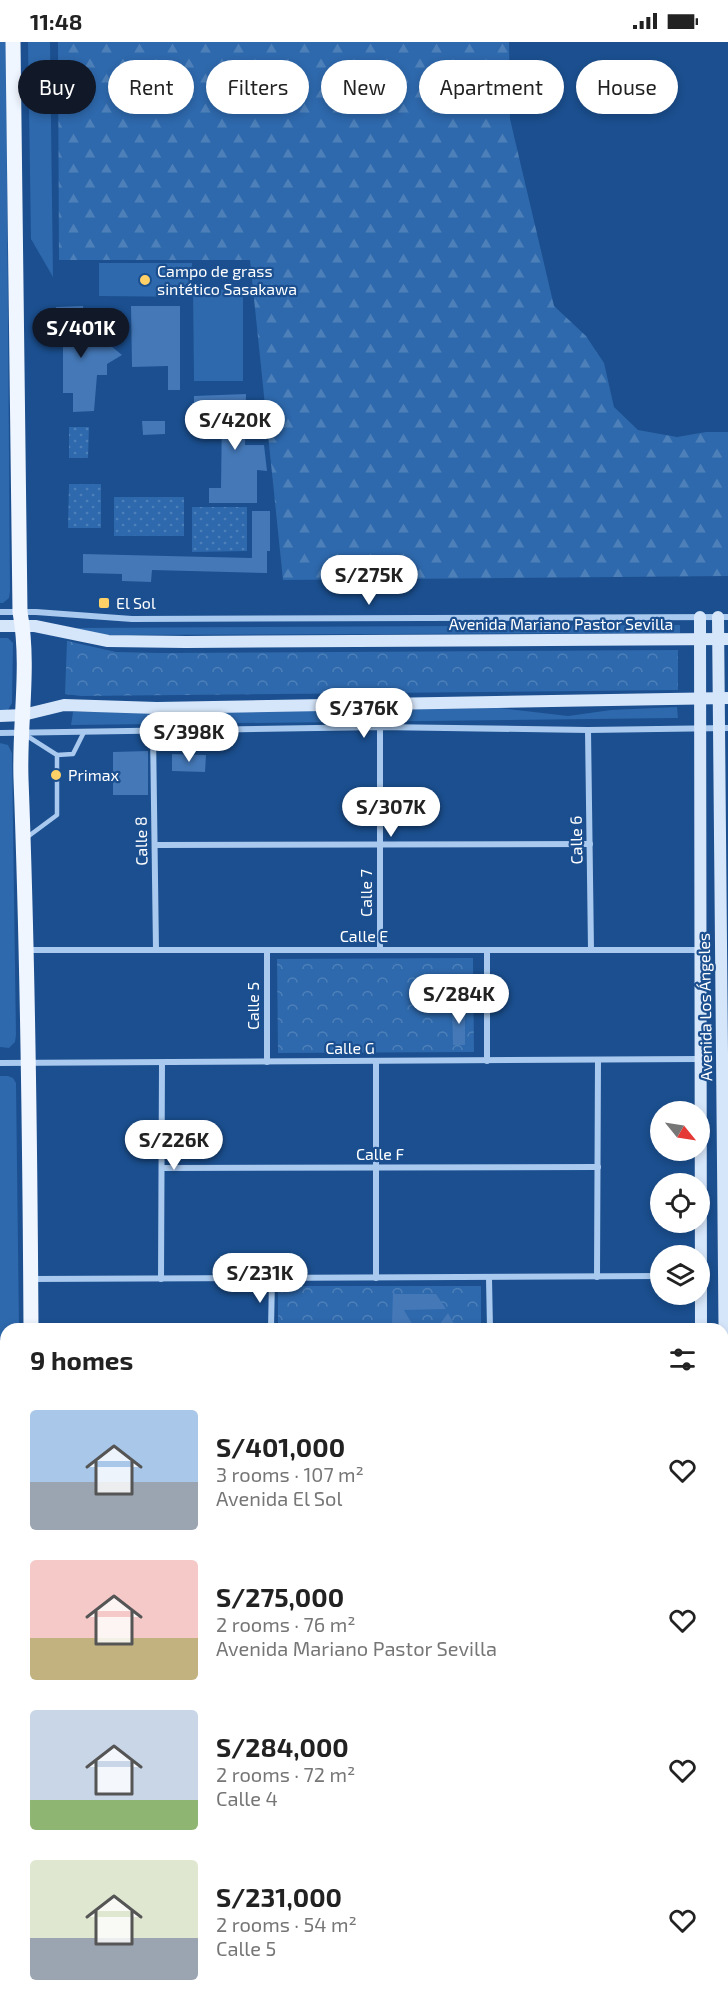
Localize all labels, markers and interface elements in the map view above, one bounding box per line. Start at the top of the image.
text: 11:48 [30,8,82,34]
chip: Buy [18,60,96,114]
chip: Rent [108,60,194,114]
chip: Filters [206,60,309,114]
chip: New [321,60,407,114]
chip: Apartment [419,60,564,114]
chip: House [576,60,678,114]
place label: Campo de grass sintético Sasakawa [157,261,297,298]
marker: Campo de grass sintético Sasakawa [138,273,152,287]
pin: S/401K [32,308,130,359]
text: S/401K [46,315,116,339]
pin: S/420K [186,400,284,451]
text: S/420K [199,407,271,431]
pin: S/275K [320,555,418,606]
text: S/275K [335,562,403,586]
place label: El Sol [116,593,156,612]
marker: El Sol [97,596,111,610]
street label: Avenida Mariano Pastor Sevilla [449,614,673,633]
pin: S/376K [315,688,413,739]
text: S/376K [330,695,398,719]
pin: S/398K [140,712,238,763]
text: S/398K [154,719,224,743]
place label: Primax [68,765,120,784]
marker: Primax [49,768,63,782]
pin: S/307K [342,787,440,838]
text: S/307K [356,794,426,818]
street label: Calle 6 [566,815,585,865]
street label: Calle 8 [131,816,150,866]
street label: Calle 7 [356,869,375,917]
street label: Calle E [340,926,388,945]
street label: Avenida Los Ángeles [694,933,715,1081]
pin: S/284K [410,974,508,1025]
text: S/284K [423,981,495,1005]
street label: Calle 5 [243,982,262,1030]
street label: Calle G [325,1038,375,1057]
north arrow [650,1101,710,1161]
map controls [650,1101,710,1305]
pin: S/226K [125,1120,223,1171]
text: S/226K [139,1127,209,1151]
street label: Calle F [356,1144,404,1163]
button: locate [650,1173,710,1233]
button: layers [650,1245,710,1305]
pin: S/231K [211,1253,309,1304]
text: S/231K [227,1260,293,1284]
icon: filters [666,1343,699,1376]
text: 9 homes [30,1344,133,1375]
text: S/401,000 [216,1431,345,1462]
icon: home [78,1434,150,1506]
icon: heart [666,1454,699,1487]
text: 3 rooms · 107 m² [216,1462,364,1486]
text: Avenida El Sol [216,1486,342,1510]
text: S/275,000 [216,1581,344,1612]
icon: home [78,1584,150,1656]
icon: heart [666,1604,699,1637]
text: 2 rooms · 76 m² [216,1612,355,1636]
text: Avenida Mariano Pastor Sevilla [216,1636,497,1660]
text: S/284,000 [216,1731,349,1762]
icon: home [78,1734,150,1806]
icon: heart [666,1754,699,1787]
text: 2 rooms · 72 m² [216,1762,355,1786]
text: Calle 4 [216,1786,278,1810]
text: S/231,000 [216,1881,342,1912]
icon: home [78,1884,150,1956]
icon: heart [666,1904,699,1937]
text: 2 rooms · 54 m² [216,1912,357,1936]
text: Calle 5 [216,1936,276,1960]

